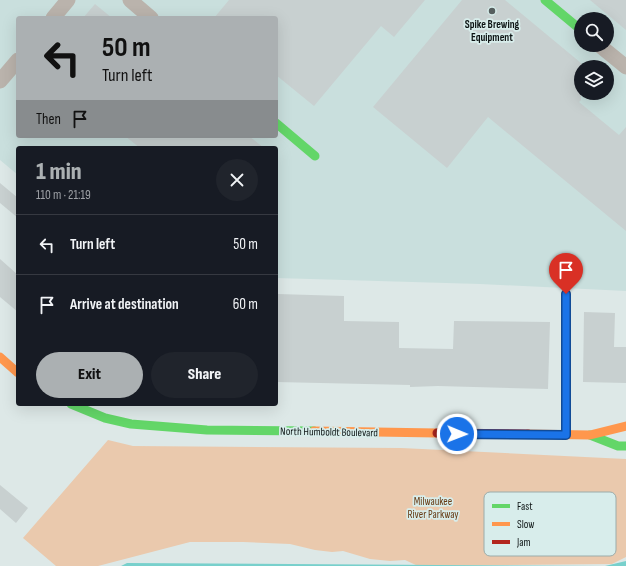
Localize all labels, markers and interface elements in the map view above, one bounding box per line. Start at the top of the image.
marker: Spike Brewing Equipment [487,6,497,16]
map controls [574,12,614,100]
button: search [574,12,614,52]
place label: Spike Brewing Equipment [465,18,520,44]
text: 50 m [102,31,151,64]
icon: left [36,32,88,84]
button: layers [574,60,614,100]
text: Turn left [102,65,153,86]
icon: arrive [69,108,91,130]
text: Then [36,110,61,129]
text: 1 min [36,157,82,186]
button: close [216,159,258,201]
text: 110 m · 21:19 [36,187,91,203]
icon: left [36,234,58,256]
text: Turn left [70,235,115,254]
text: 50 m [233,235,258,254]
pin [549,253,583,294]
icon: arrive [555,259,577,281]
icon: arrive [36,294,58,316]
text: Arrive at destination [70,295,179,314]
text: 60 m [233,295,258,314]
button: Exit [36,352,143,398]
button: Share [151,352,258,398]
position arrow [436,413,478,455]
street label: North Humboldt Boulevard [280,425,378,439]
legend [484,492,616,556]
park label: Milwaukee River Parkway [407,495,459,521]
text: Fast [517,500,533,513]
text: Slow [517,518,534,531]
text: Jam [516,536,531,549]

